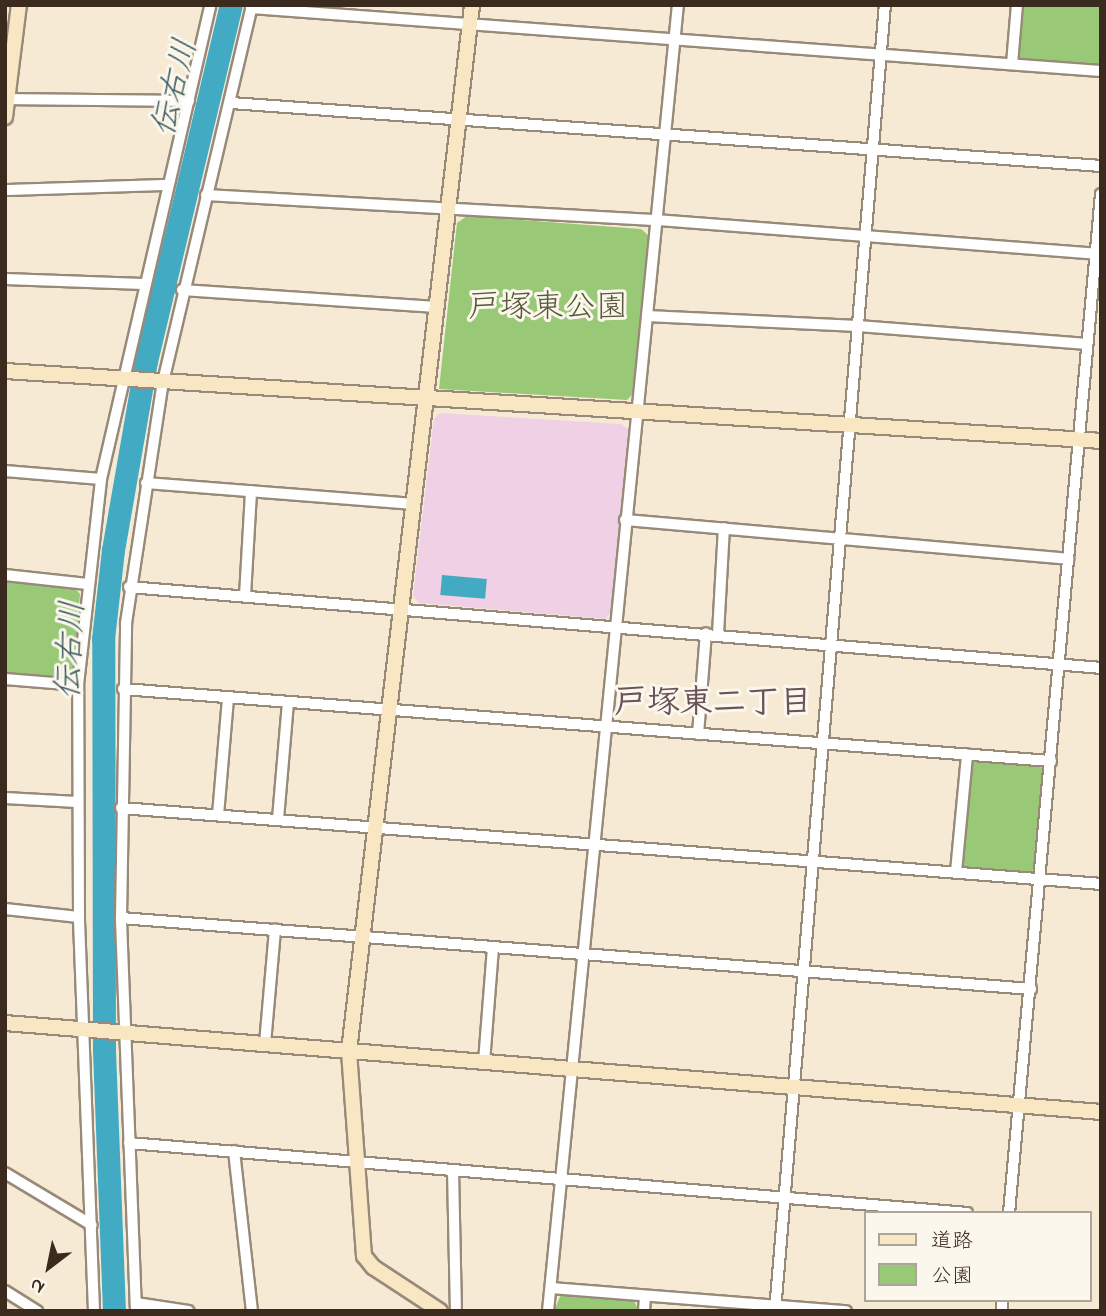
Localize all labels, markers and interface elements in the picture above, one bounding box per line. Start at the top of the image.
water label: 伝右川 [146,35,208,141]
park label: 戸塚東公園 [468,290,628,328]
water label: 伝右川 [51,600,95,700]
district label: 戸塚東二丁目 [614,685,812,725]
legend [864,1211,1092,1302]
text: 道路 [931,1227,973,1257]
north arrow [14,1232,84,1302]
text: 公園 [931,1262,973,1292]
text: N [25,1270,50,1300]

